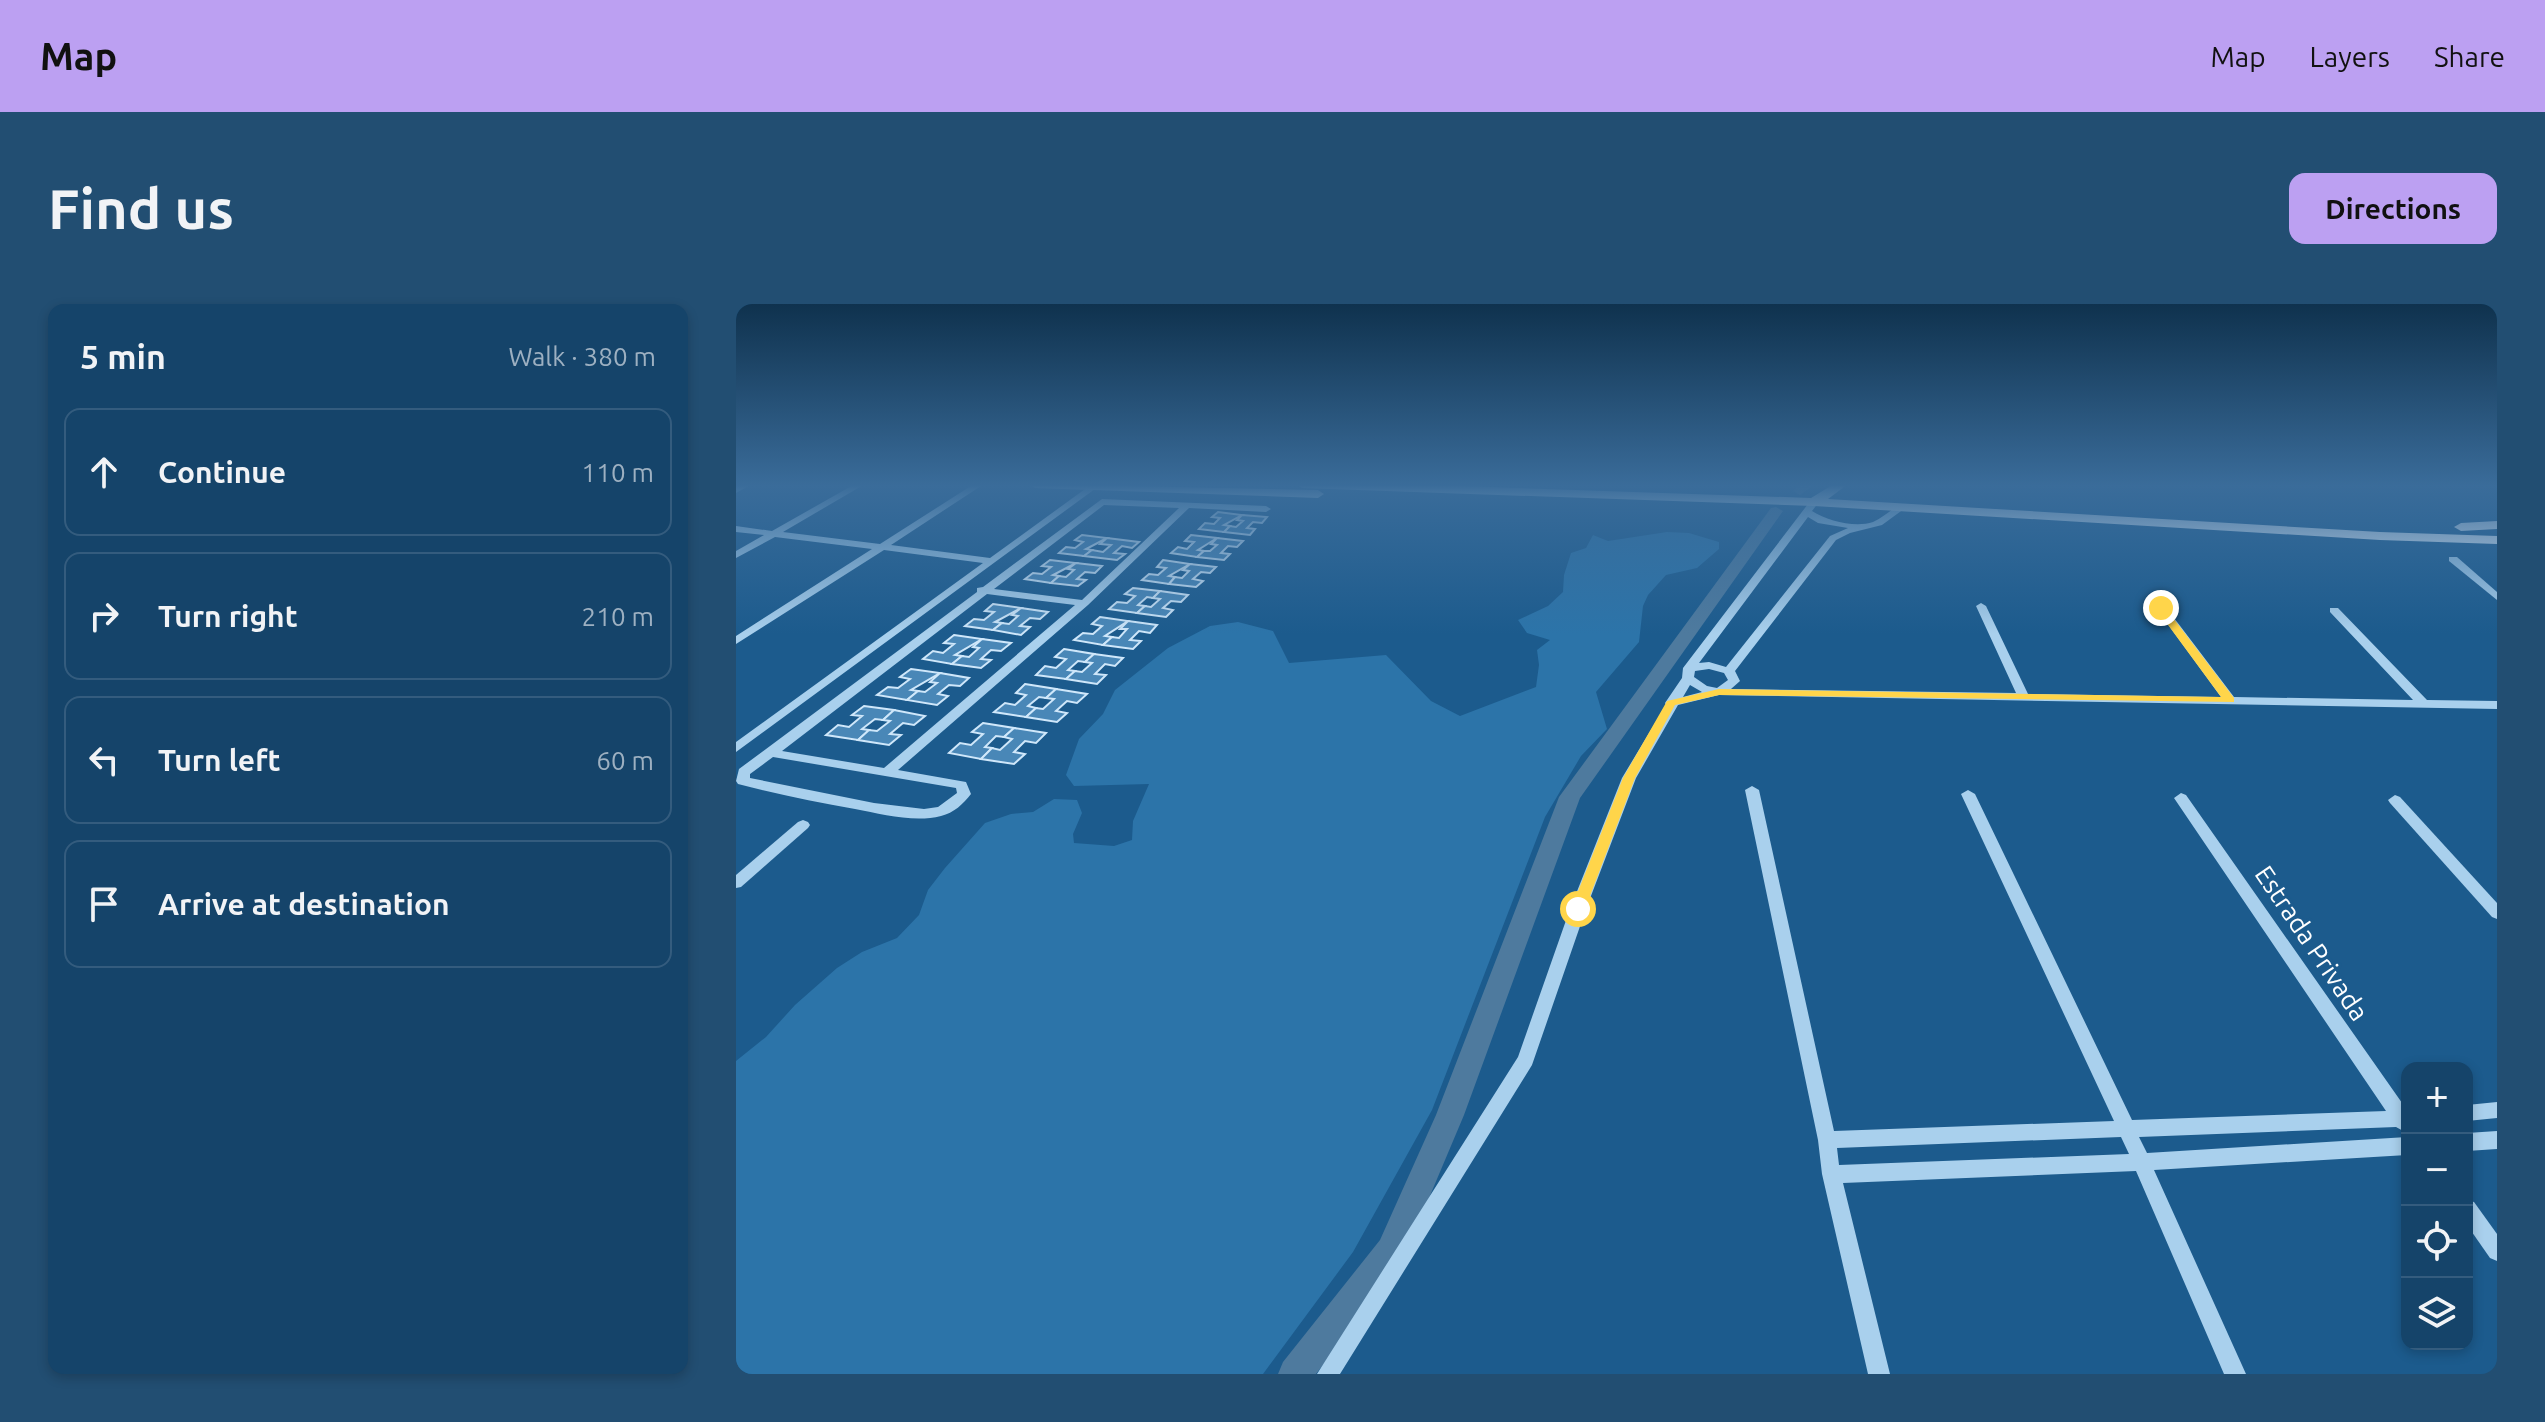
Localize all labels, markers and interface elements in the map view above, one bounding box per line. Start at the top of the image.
text: Map [40,35,117,77]
text: Map [2210,41,2266,72]
text: Layers [2310,41,2390,72]
text: Share [2434,41,2505,72]
button: Directions [2289,173,2497,244]
text: Find us [48,177,234,240]
text: 5 min [80,337,166,375]
text: Walk · 380 m [508,342,656,371]
icon: ahead [82,450,126,494]
text: Continue [158,455,286,489]
text: 110 m [582,458,654,487]
route end [2143,590,2179,626]
icon: right [82,594,126,638]
text: Turn right [158,599,298,633]
text: 210 m [582,602,654,631]
icon: left [82,738,126,782]
text: Turn left [158,743,280,777]
text: 60 m [596,746,654,775]
street label: Estrada Privada [2250,860,2374,1026]
icon: arrive [82,882,126,926]
text: Arrive at destination [158,887,450,921]
route start [1560,891,1596,927]
map controls [2401,1062,2473,1350]
button: + [2401,1062,2473,1134]
button: − [2401,1134,2473,1206]
button: locate [2401,1206,2473,1278]
button: layers [2401,1278,2473,1350]

